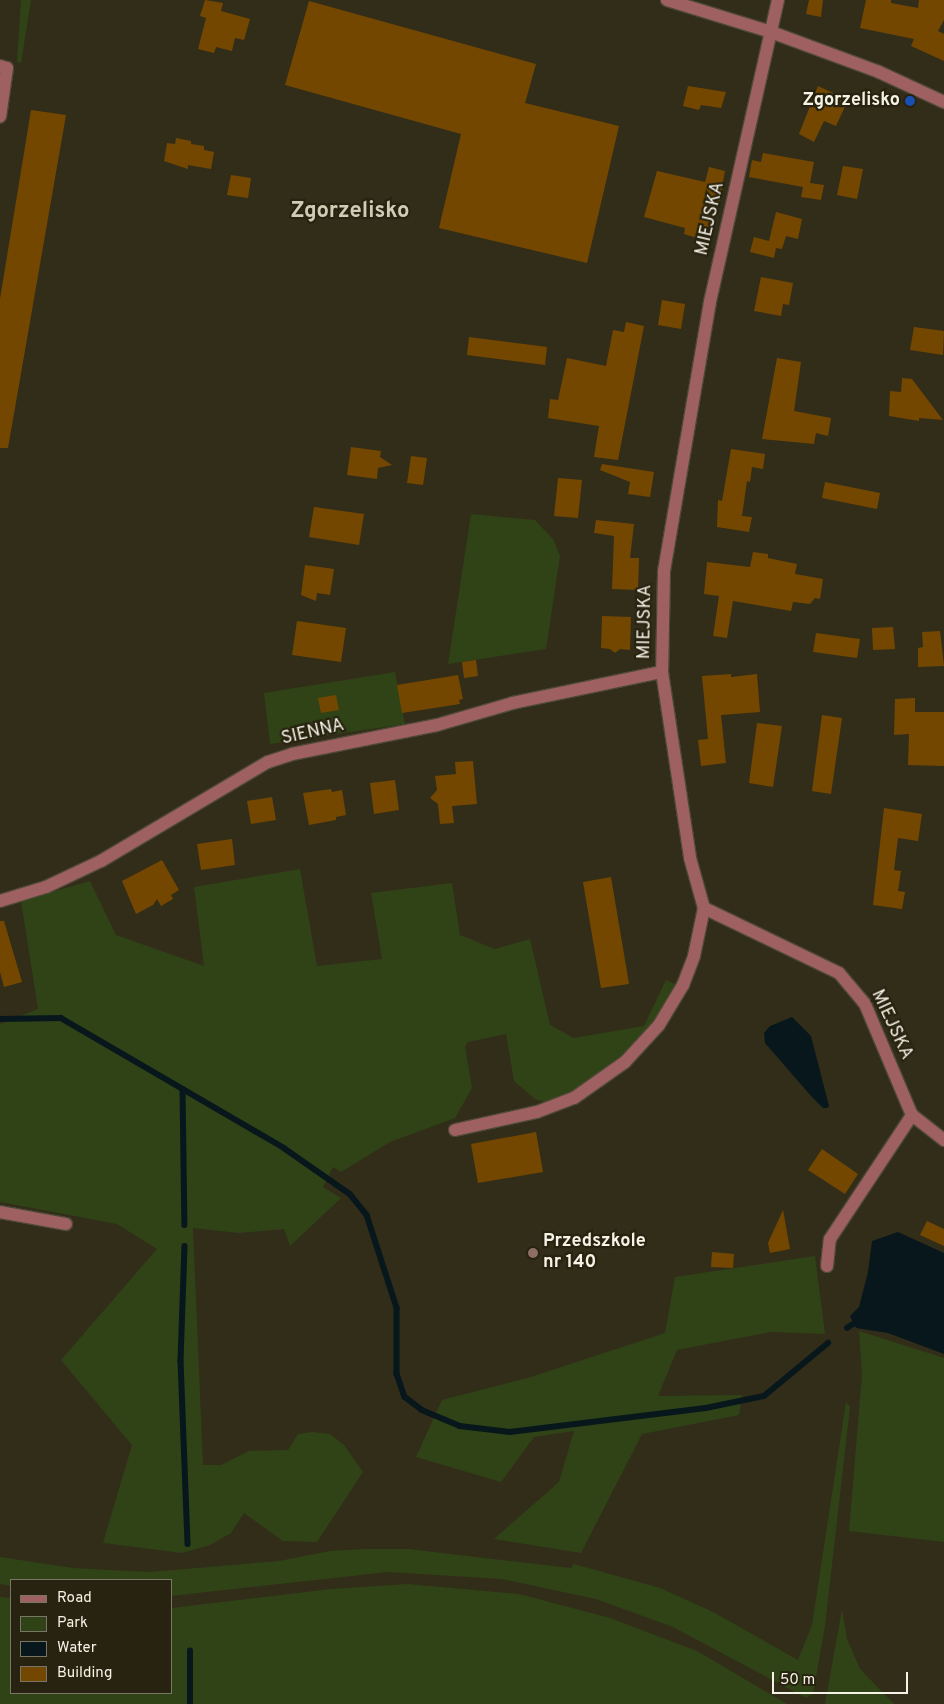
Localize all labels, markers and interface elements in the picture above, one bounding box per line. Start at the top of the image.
place label: Zgorzelisko [803,90,900,112]
marker: Zgorzelisko [904,95,916,107]
street label: MIEJSKA [692,180,730,258]
district label: Zgorzelisko [290,199,410,225]
street label: MIEJSKA [635,584,657,660]
street label: SIENNA [280,715,346,751]
street label: MIEJSKA [865,987,917,1063]
place label: Przedszkole nr 140 [543,1232,646,1274]
marker: Przedszkole nr 140 [527,1247,539,1259]
legend [10,1579,172,1694]
text: Road [57,1589,92,1608]
text: Park [57,1614,88,1633]
text: Water [57,1639,96,1658]
scale bar [774,1662,910,1694]
text: Building [57,1664,112,1683]
text: 50 m [780,1671,815,1690]

